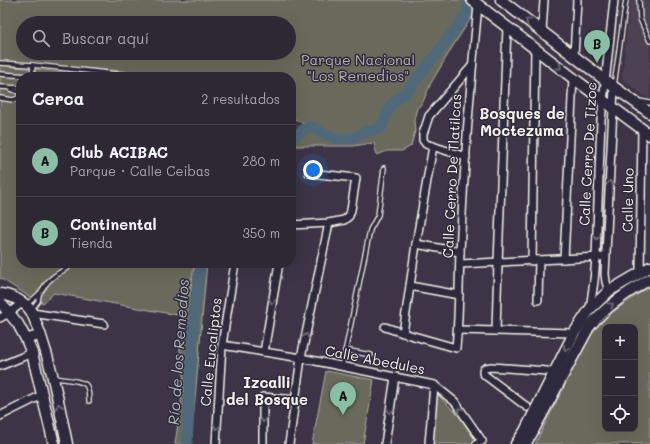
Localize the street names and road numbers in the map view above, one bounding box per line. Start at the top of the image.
street label: Calle Cerro De Tizoc [574,82,601,226]
street label: Calle Cerro De Tlatilcas [438,93,465,259]
street label: Calle Uno [617,168,638,232]
street label: Calle Eucaliptos [195,297,226,407]
street label: Calle Abedules [323,340,427,379]

